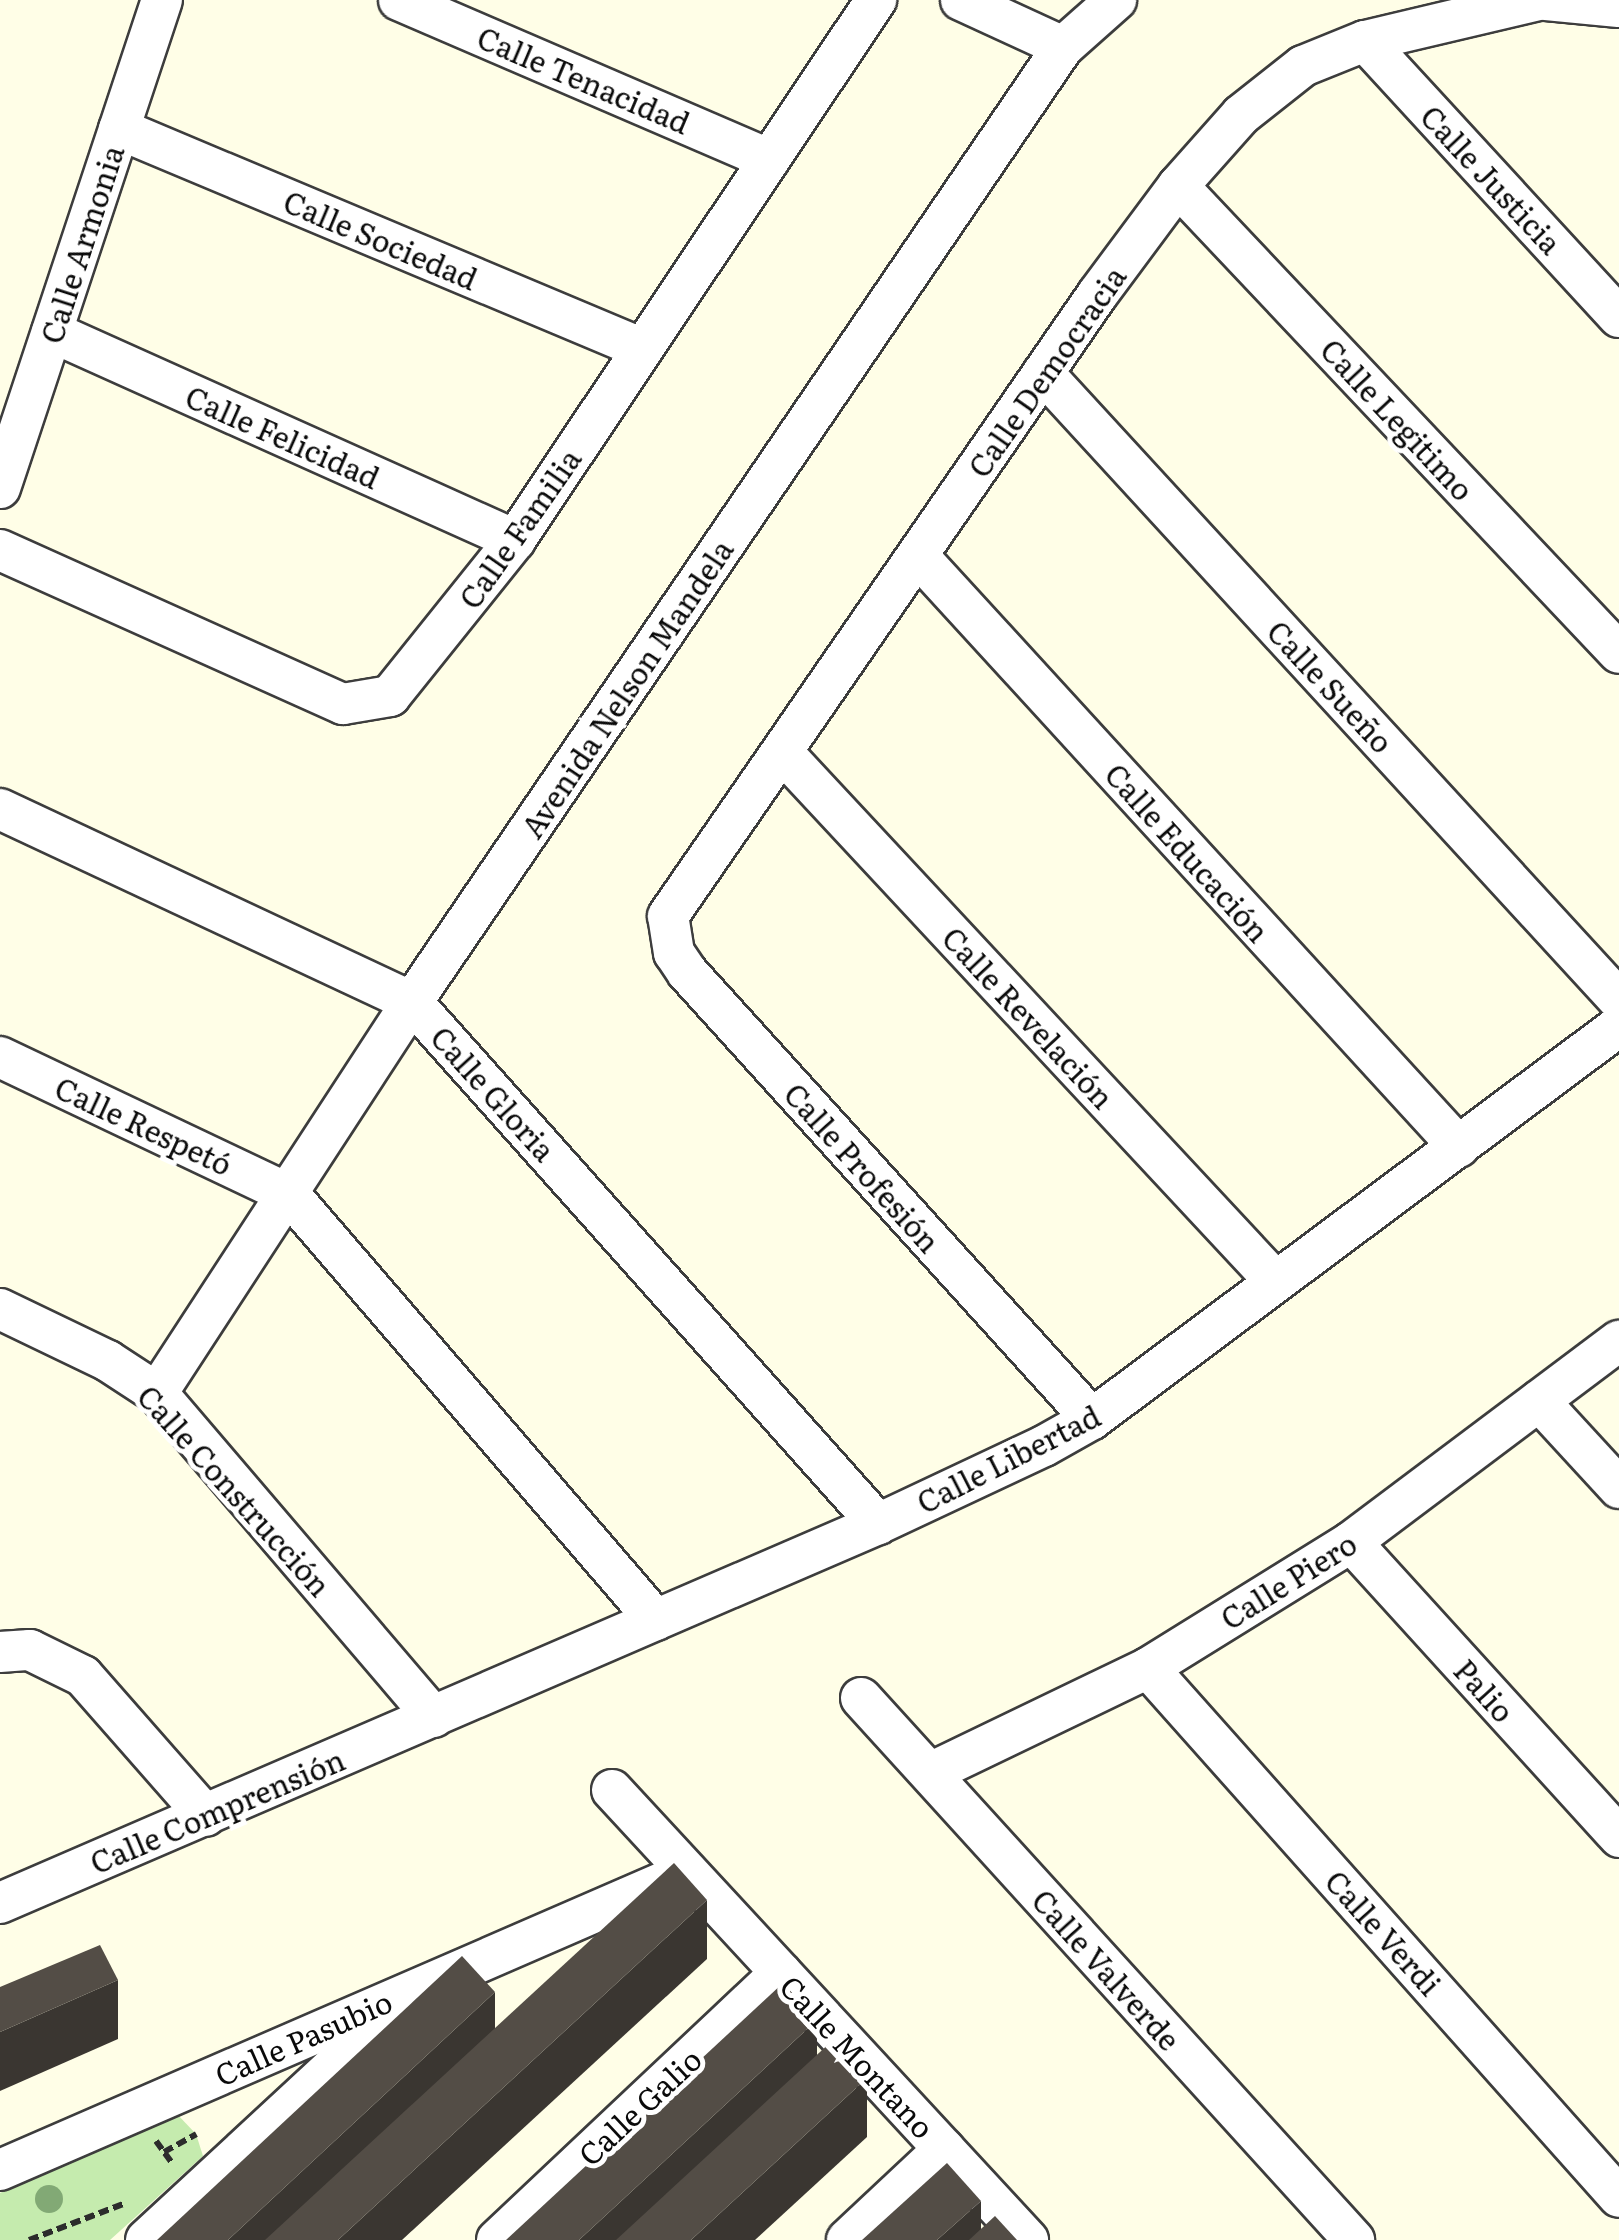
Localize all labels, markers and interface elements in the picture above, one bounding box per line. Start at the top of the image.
street label: Calle Tenacidad [472,18,696,140]
street label: Calle Justicia [1414,97,1570,261]
street label: Calle Armonia [32,140,130,348]
street label: Calle Sociedad [279,182,483,296]
street label: Calle Democracia [960,259,1132,483]
street label: Calle Legitimo [1314,331,1482,507]
street label: Calle Felicidad [181,377,385,495]
street label: Calle Familia [451,441,587,615]
street label: Avenida Nelson Mandela [513,532,739,844]
street label: Calle Sueño [1261,613,1401,759]
street label: Calle Educación [1099,755,1277,949]
street label: Calle Revelación [936,919,1122,1115]
street label: Calle Gloria [424,1018,564,1168]
street label: Calle Respetó [50,1068,238,1182]
street label: Calle Profesión [778,1075,948,1259]
street label: Calle Construcción [131,1377,339,1603]
street label: Calle Libertad [910,1396,1106,1520]
street label: Calle Piero [1214,1524,1362,1636]
street label: Palio [1448,1651,1522,1729]
street label: Calle Comprensión [84,1740,350,1880]
street label: Calle Verdi [1319,1862,1449,2002]
street label: Calle Valverde [1026,1881,1188,2057]
street label: Calle Montano [774,1967,942,2145]
street label: Calle Pasubio [209,1982,397,2092]
street label: Calle Galio [570,2040,708,2172]

